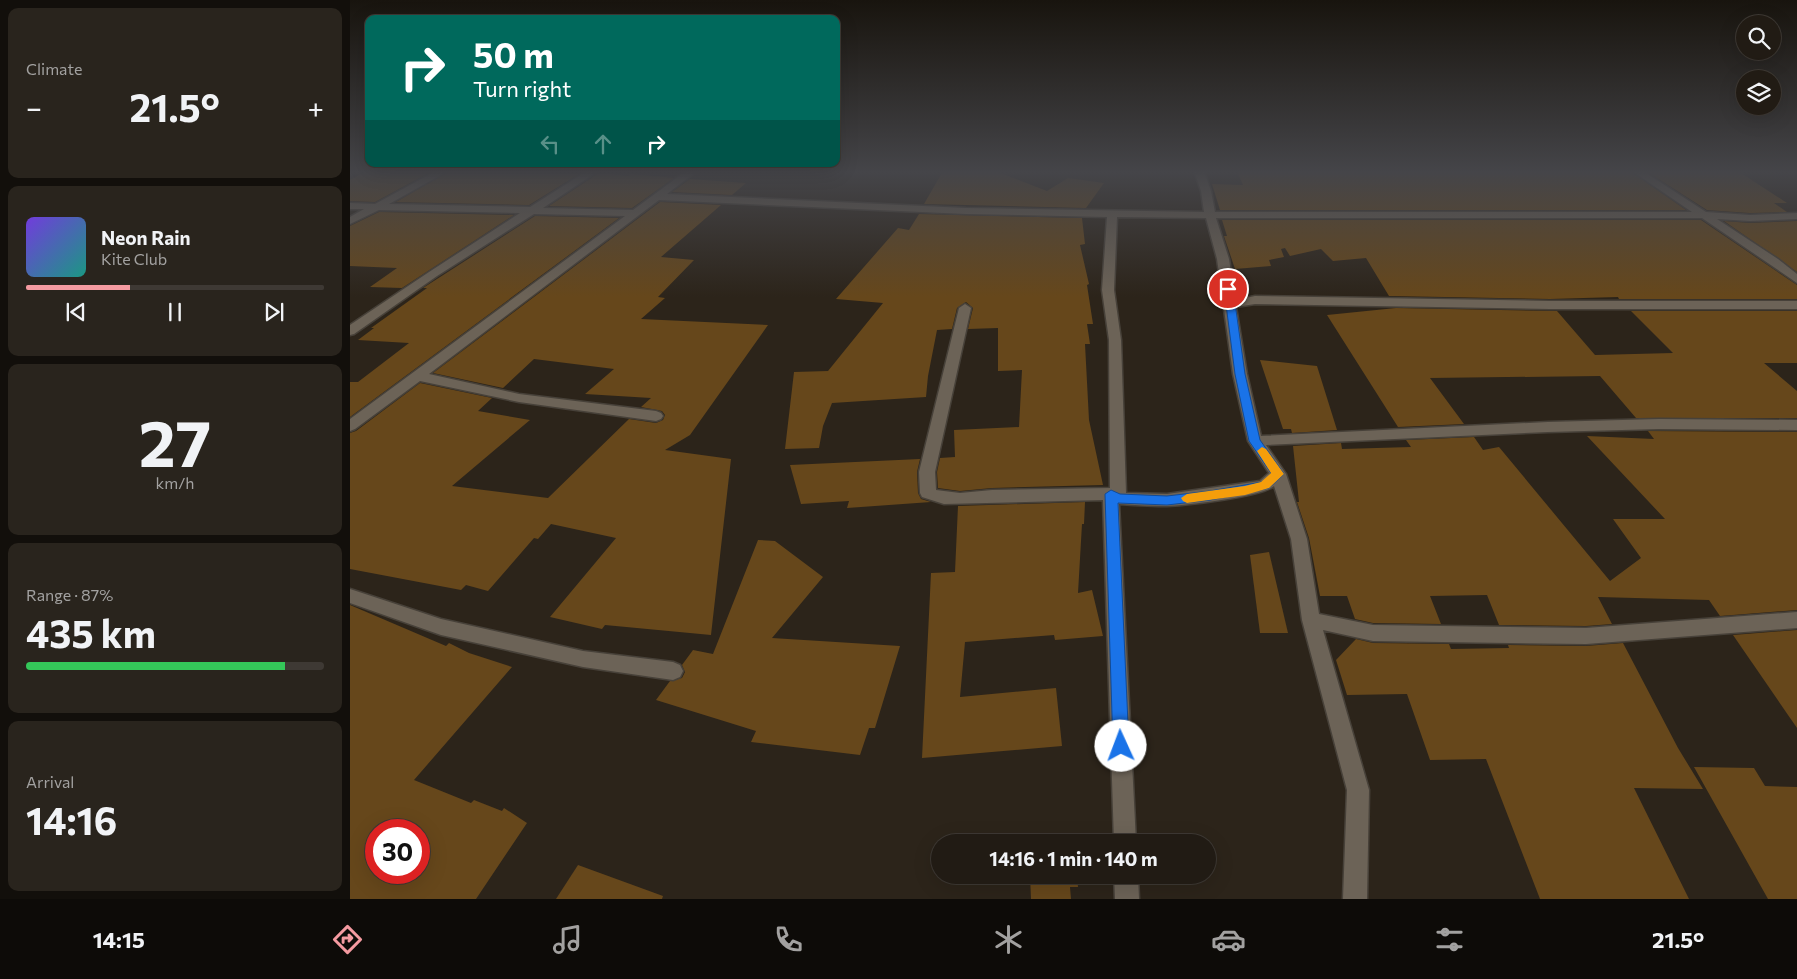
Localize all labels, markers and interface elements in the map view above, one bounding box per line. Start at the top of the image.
map controls [1736,15,1781,115]
button: search [1736,15,1781,60]
text: 50 m [473,32,554,75]
icon: right [390,35,455,100]
text: Climate [26,59,82,78]
button: layers [1736,70,1781,115]
text: Turn right [473,75,571,102]
text: 21.5° [130,83,220,130]
text: − [26,90,42,124]
text: + [308,90,324,124]
icon: left [536,130,564,158]
icon: ahead [589,130,617,158]
icon: right [642,130,670,158]
text: Neon Rain [101,226,191,249]
text: Kite Club [101,249,167,268]
pin [1207,268,1249,310]
icon: arrive [1214,275,1242,303]
icon: previous [62,298,90,326]
icon: pause [161,298,189,326]
icon: next [260,298,288,326]
text: 27 [139,401,211,480]
text: km/h [156,473,194,492]
text: Range · 87% [26,585,113,604]
text: 435 km [26,609,156,656]
position arrow [1094,719,1146,771]
text: Arrival [26,772,74,791]
text: 14:16 [26,796,117,843]
speed limit sign: 30 [365,819,430,884]
text: 14:16 · 1 min · 140 m [989,847,1158,870]
icon: directions [330,922,365,957]
icon: music [550,922,585,957]
icon: phone [771,922,806,957]
icon: climate [991,922,1026,957]
icon: car [1211,922,1246,957]
icon: filters [1432,922,1467,957]
text: 14:15 [93,926,145,953]
text: 21.5° [1652,926,1704,953]

